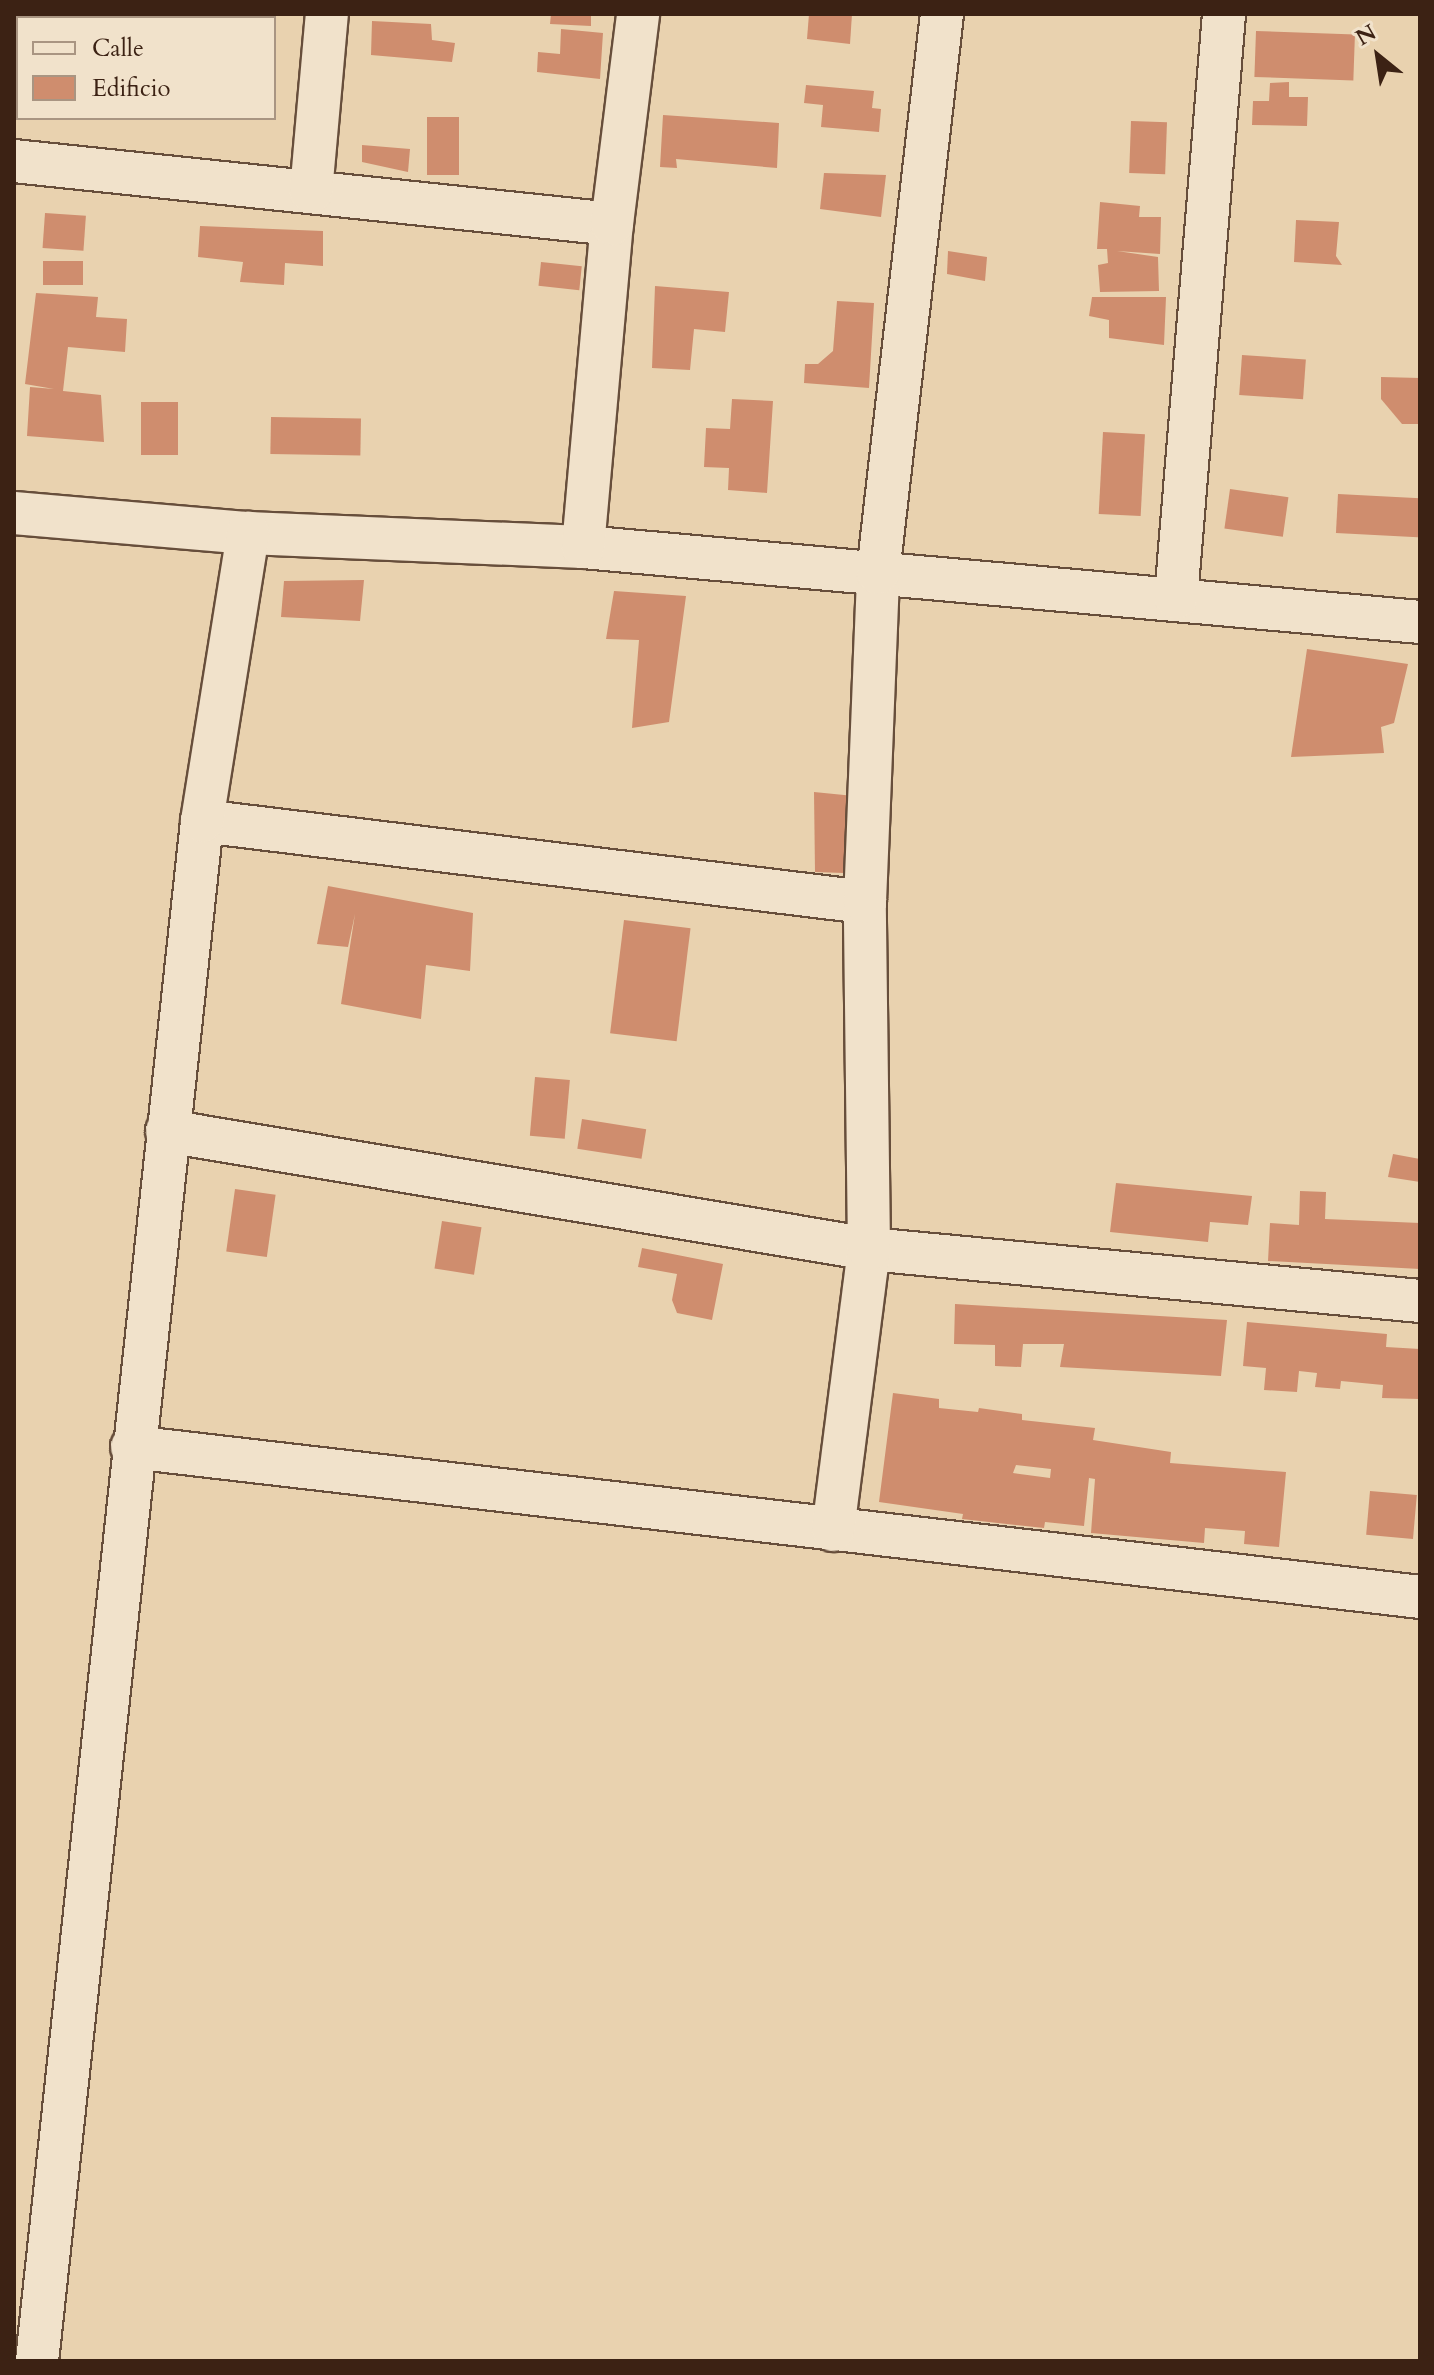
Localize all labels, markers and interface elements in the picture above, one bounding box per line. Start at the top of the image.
legend [16,16,276,120]
north arrow [1338,16,1418,96]
text: N [1350,17,1382,53]
text: Calle [92,32,144,65]
text: Edificio [92,72,171,105]

